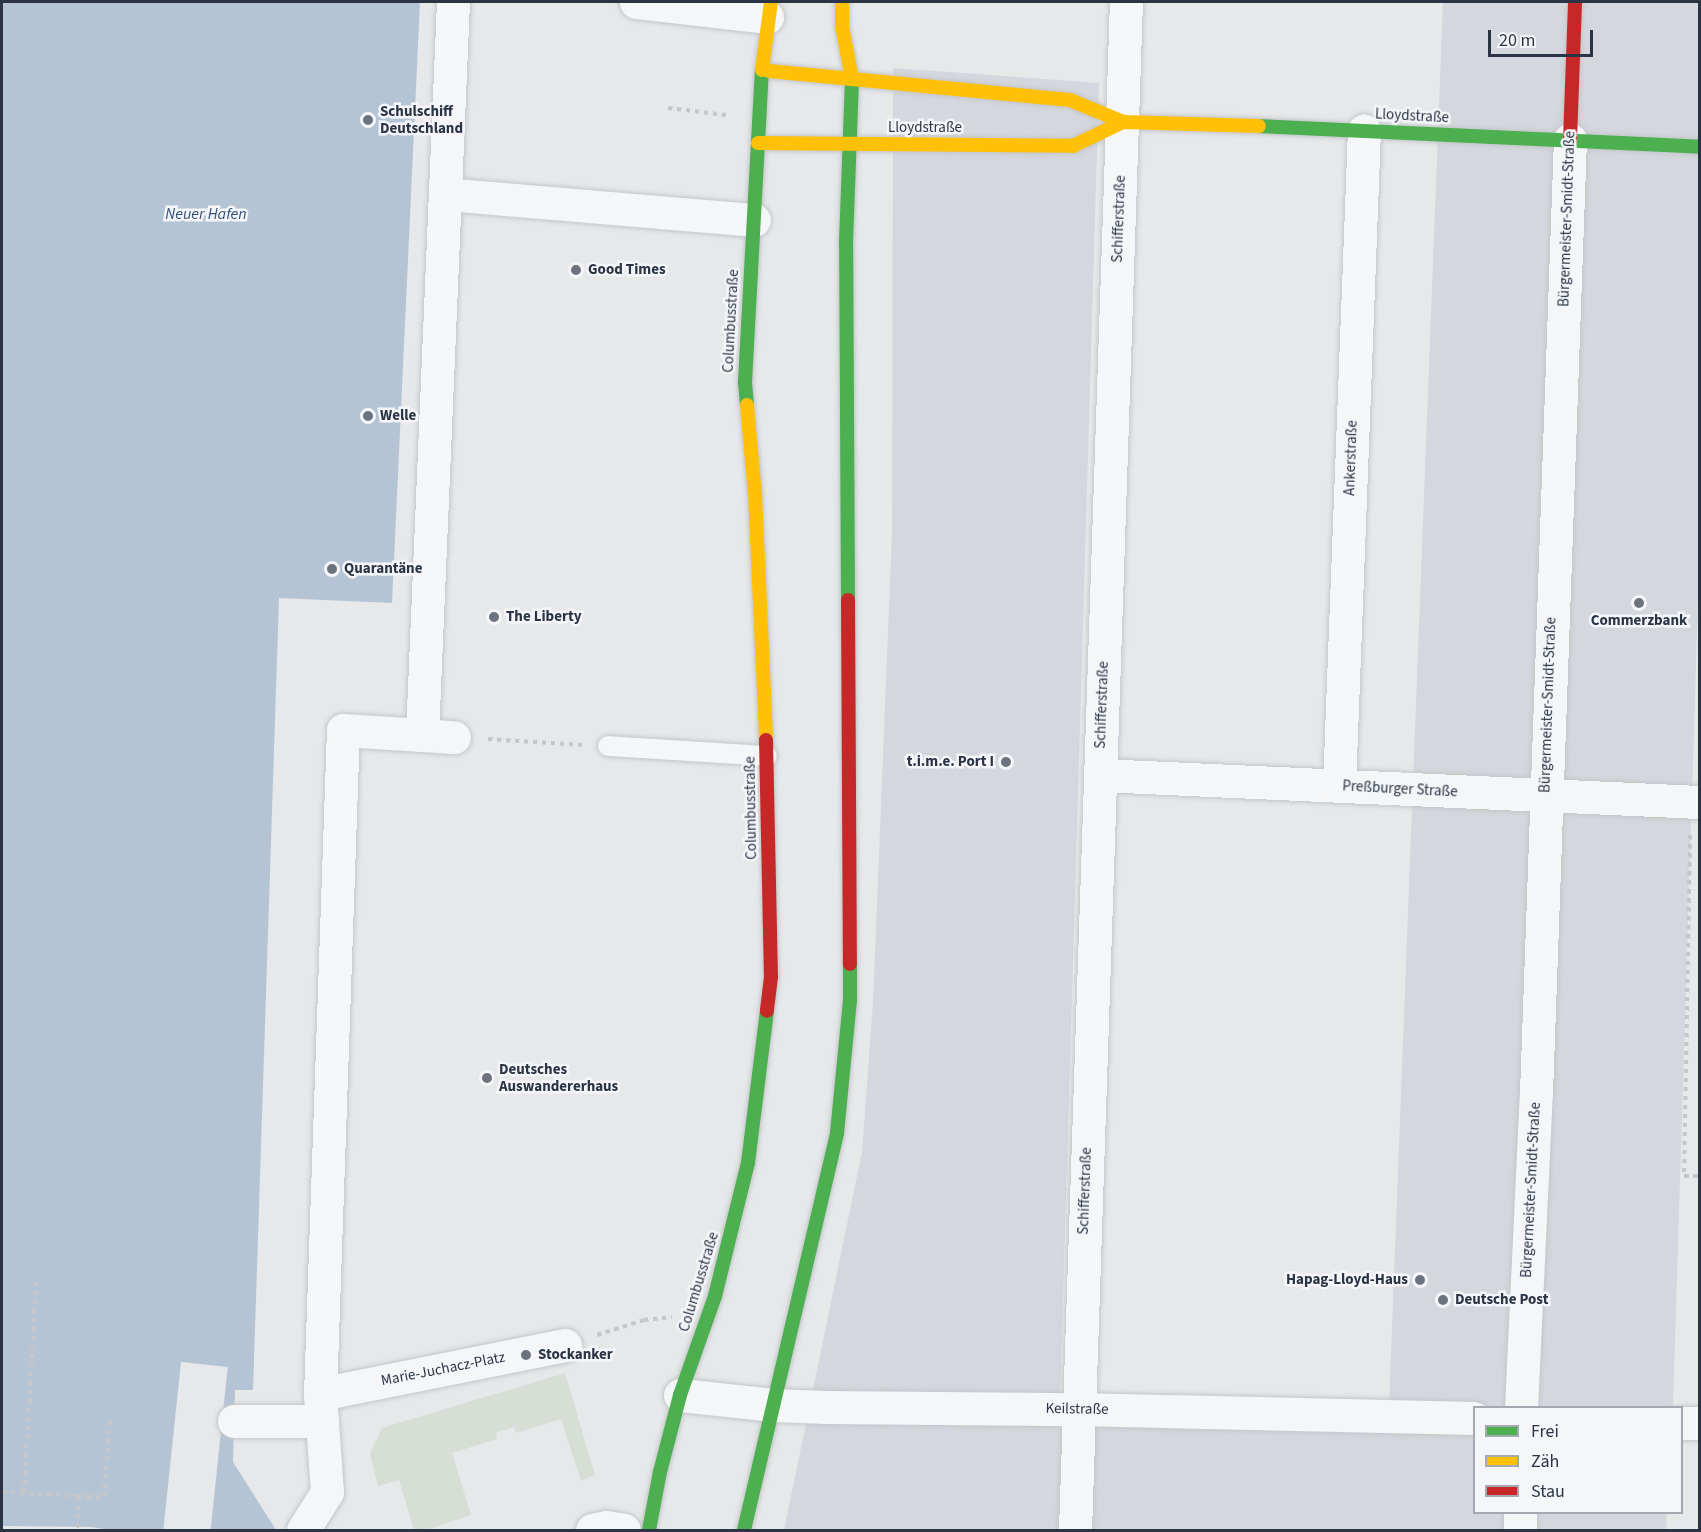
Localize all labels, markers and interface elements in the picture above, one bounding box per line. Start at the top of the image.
scale bar [1491,18,1596,56]
text: 20 m [1499,28,1535,53]
place label: Schulschiff Deutschland [380,102,463,137]
street label: Lloydstraße [1375,105,1449,127]
marker: Schulschiff Deutschland [361,113,375,127]
street label: Lloydstraße [888,119,962,137]
street label: Bürgermeister-Smidt-Straße [1555,131,1579,307]
street label: Schifferstraße [1108,175,1130,263]
water label: Neuer Hafen [165,204,247,224]
place label: Good Times [588,261,666,279]
marker: Good Times [569,263,583,277]
street label: Columbusstraße [719,269,743,373]
place label: Welle [380,407,416,425]
marker: Welle [361,409,375,423]
street label: Ankerstraße [1341,420,1361,496]
place label: Quarantäne [344,560,422,578]
marker: Quarantäne [325,562,339,576]
marker: Commerzbank [1632,596,1646,610]
place label: The Liberty [506,608,581,626]
marker: The Liberty [487,610,501,624]
place label: Commerzbank [1591,612,1687,630]
street label: Bürgermeister-Smidt-Straße [1536,617,1560,793]
street label: Schifferstraße [1091,661,1113,749]
place label: t.i.m.e. Port I [907,753,994,771]
marker: t.i.m.e. Port I [999,755,1013,769]
street label: Columbusstraße [741,756,761,860]
street label: Preßburger Straße [1342,777,1458,801]
place label: Deutsches Auswandererhaus [499,1060,618,1095]
marker: Deutsches Auswandererhaus [480,1071,494,1085]
street label: Bürgermeister-Smidt-Straße [1517,1102,1545,1278]
street label: Schifferstraße [1074,1147,1096,1235]
street label: Columbusstraße [675,1230,723,1334]
place label: Hapag-Lloyd-Haus [1286,1271,1408,1289]
marker: Hapag-Lloyd-Haus [1413,1273,1427,1287]
place label: Deutsche Post [1455,1291,1548,1309]
marker: Deutsche Post [1436,1293,1450,1307]
place label: Stockanker [538,1346,613,1364]
street label: Marie-Juchacz-Platz [379,1348,507,1390]
marker: Stockanker [519,1348,533,1362]
street label: Keilstraße [1045,1399,1109,1419]
legend [1473,1406,1683,1514]
text: Frei [1531,1419,1559,1444]
text: Zäh [1531,1449,1559,1474]
text: Stau [1531,1479,1565,1504]

